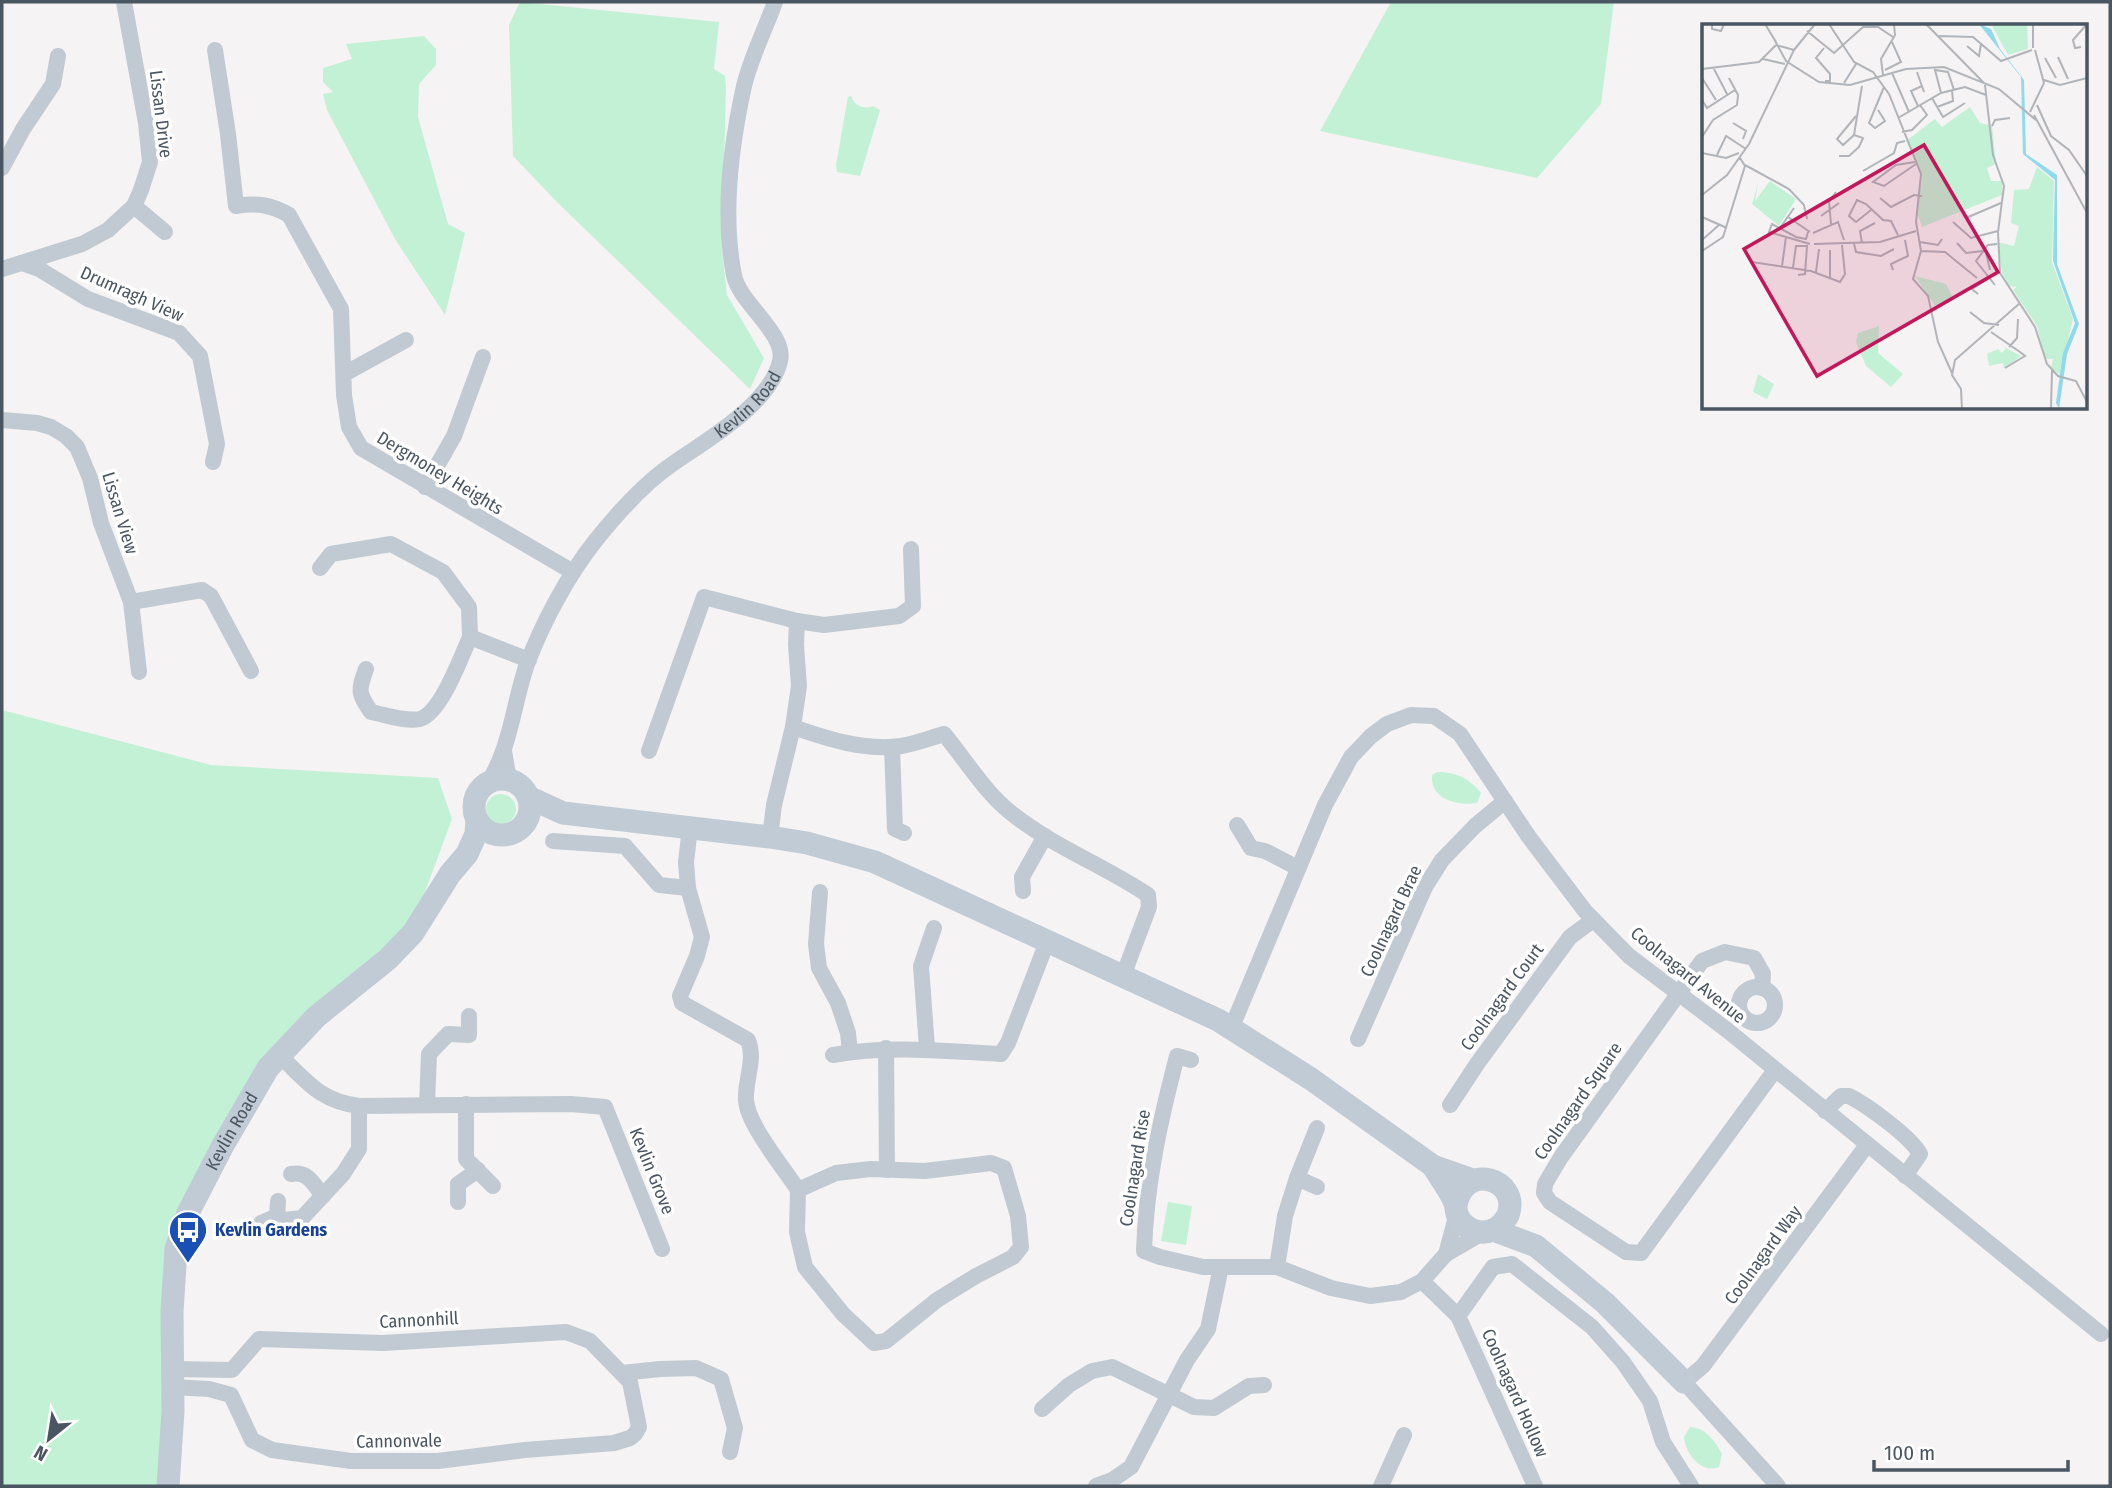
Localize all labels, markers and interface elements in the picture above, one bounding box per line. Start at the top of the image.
inset map [1702,24,2088,410]
street label: Lissan Drive [145,69,177,159]
street label: Drumragh View [77,261,187,327]
street label: Kevlin Road [710,368,786,443]
street label: Dergmoney Heights [373,427,507,520]
street label: Lissan View [97,469,143,557]
street label: Coolnagard Brae [1356,862,1426,980]
street label: Coolnagard Avenue [1626,922,1750,1028]
street label: Coolnagard Court [1456,939,1548,1055]
street label: Coolnagard Square [1529,1038,1627,1164]
street label: Kevlin Road [201,1088,263,1174]
street label: Coolnagard Rise [1115,1108,1155,1228]
street label: Kevlin Grove [625,1124,679,1218]
street label: Coolnagard Way [1720,1201,1806,1309]
bus stop icon: Kevlin Gardens [167,1209,209,1264]
place label: Kevlin Gardens [215,1219,327,1241]
street label: Cannonhill [379,1307,459,1333]
street label: Coolnagard Hollow [1477,1325,1553,1461]
north arrow [14,1404,84,1474]
scale bar [1874,1428,2068,1472]
street label: Cannonvale [356,1429,442,1453]
text: N [30,1440,51,1466]
text: 100 m [1884,1440,1935,1466]

